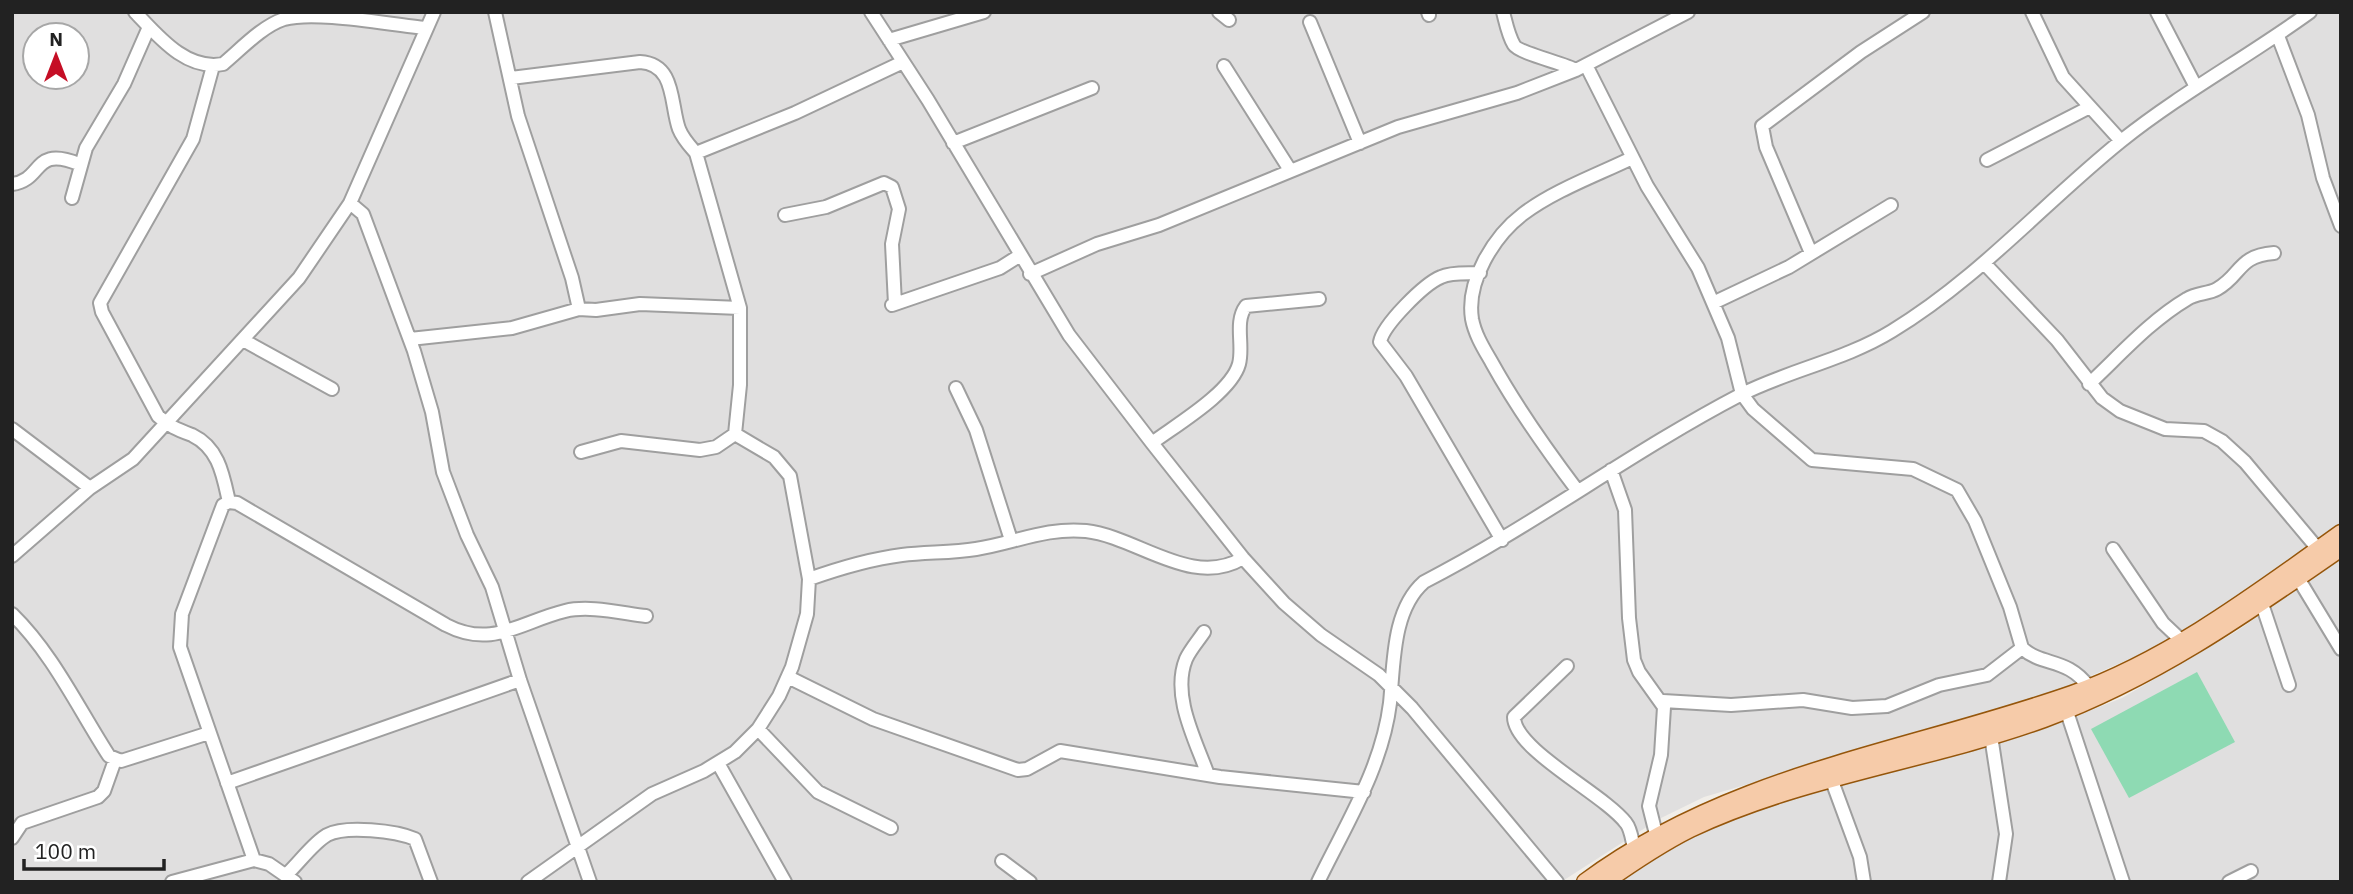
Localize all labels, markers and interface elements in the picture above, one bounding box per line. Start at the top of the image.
north arrow [21,21,91,91]
text: N [49,27,63,51]
scale bar [24,828,164,872]
text: 100 m [35,837,96,865]

